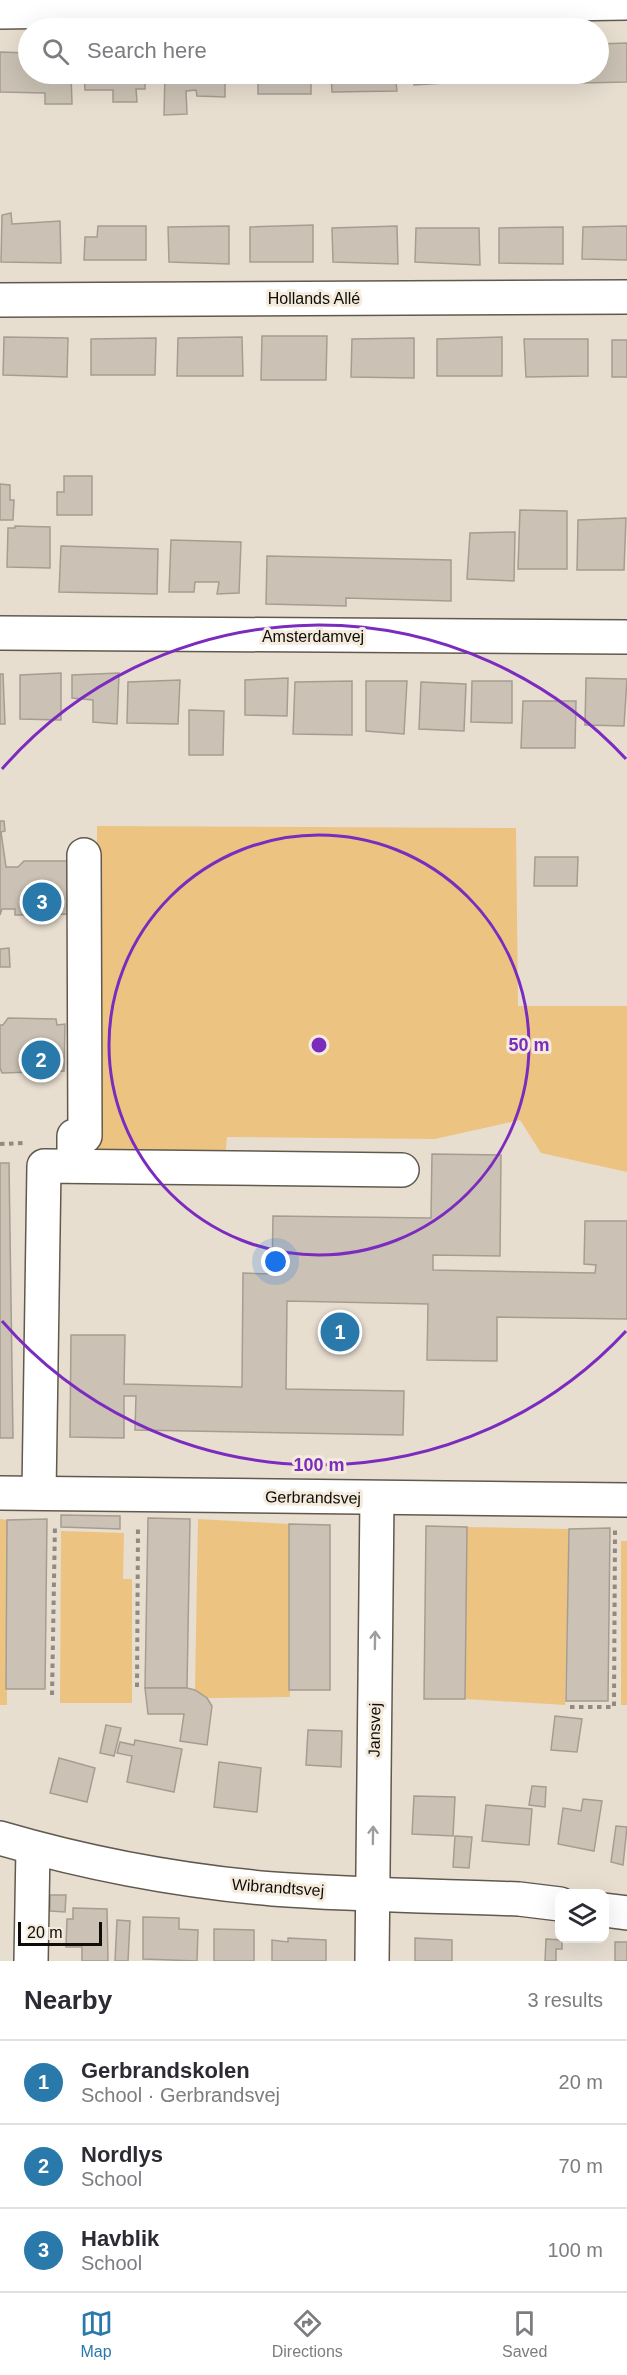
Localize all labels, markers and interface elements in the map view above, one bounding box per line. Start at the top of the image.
search box [18,18,609,84]
icon: search [39,35,72,68]
text: Search here [87,38,207,63]
street label: Hollands Allé [268,290,360,307]
street label: Amsterdamvej [262,628,364,645]
pin: 3 [22,880,62,924]
centre of rings [309,1035,329,1055]
text: 50 m [508,1035,550,1055]
pin: 2 [22,1038,60,1082]
your location [261,1247,290,1276]
pin: 1 [320,1310,360,1354]
text: 100 m [293,1455,345,1475]
street label: Gerbrandsvej [265,1488,361,1507]
one-way arrow [370,1630,381,1650]
street label: Jansvej [366,1703,383,1757]
one-way arrow [367,1825,379,1845]
street label: Wibrandtsvej [231,1876,325,1899]
map controls [555,1889,609,1943]
button: layers [555,1889,609,1943]
scale bar [18,1919,102,1946]
text: 20 m [27,1924,63,1941]
text: Nearby [24,1985,112,2015]
text: 3 results [527,1989,603,2011]
text: Gerbrandskolen [81,2058,250,2083]
text: 1 [38,2071,49,2093]
text: 20 m [559,2071,603,2093]
text: School · Gerbrandsvej [81,2084,280,2106]
text: Nordlys [81,2142,163,2167]
text: 2 [38,2155,49,2177]
text: 70 m [559,2155,603,2177]
text: School [81,2168,142,2190]
text: Havblik [81,2226,159,2251]
text: 3 [38,2239,49,2261]
text: 100 m [547,2239,603,2261]
text: School [81,2252,142,2274]
tab: Map [80,2307,113,2361]
tab: Directions [272,2307,343,2361]
tab: Saved [502,2307,547,2361]

